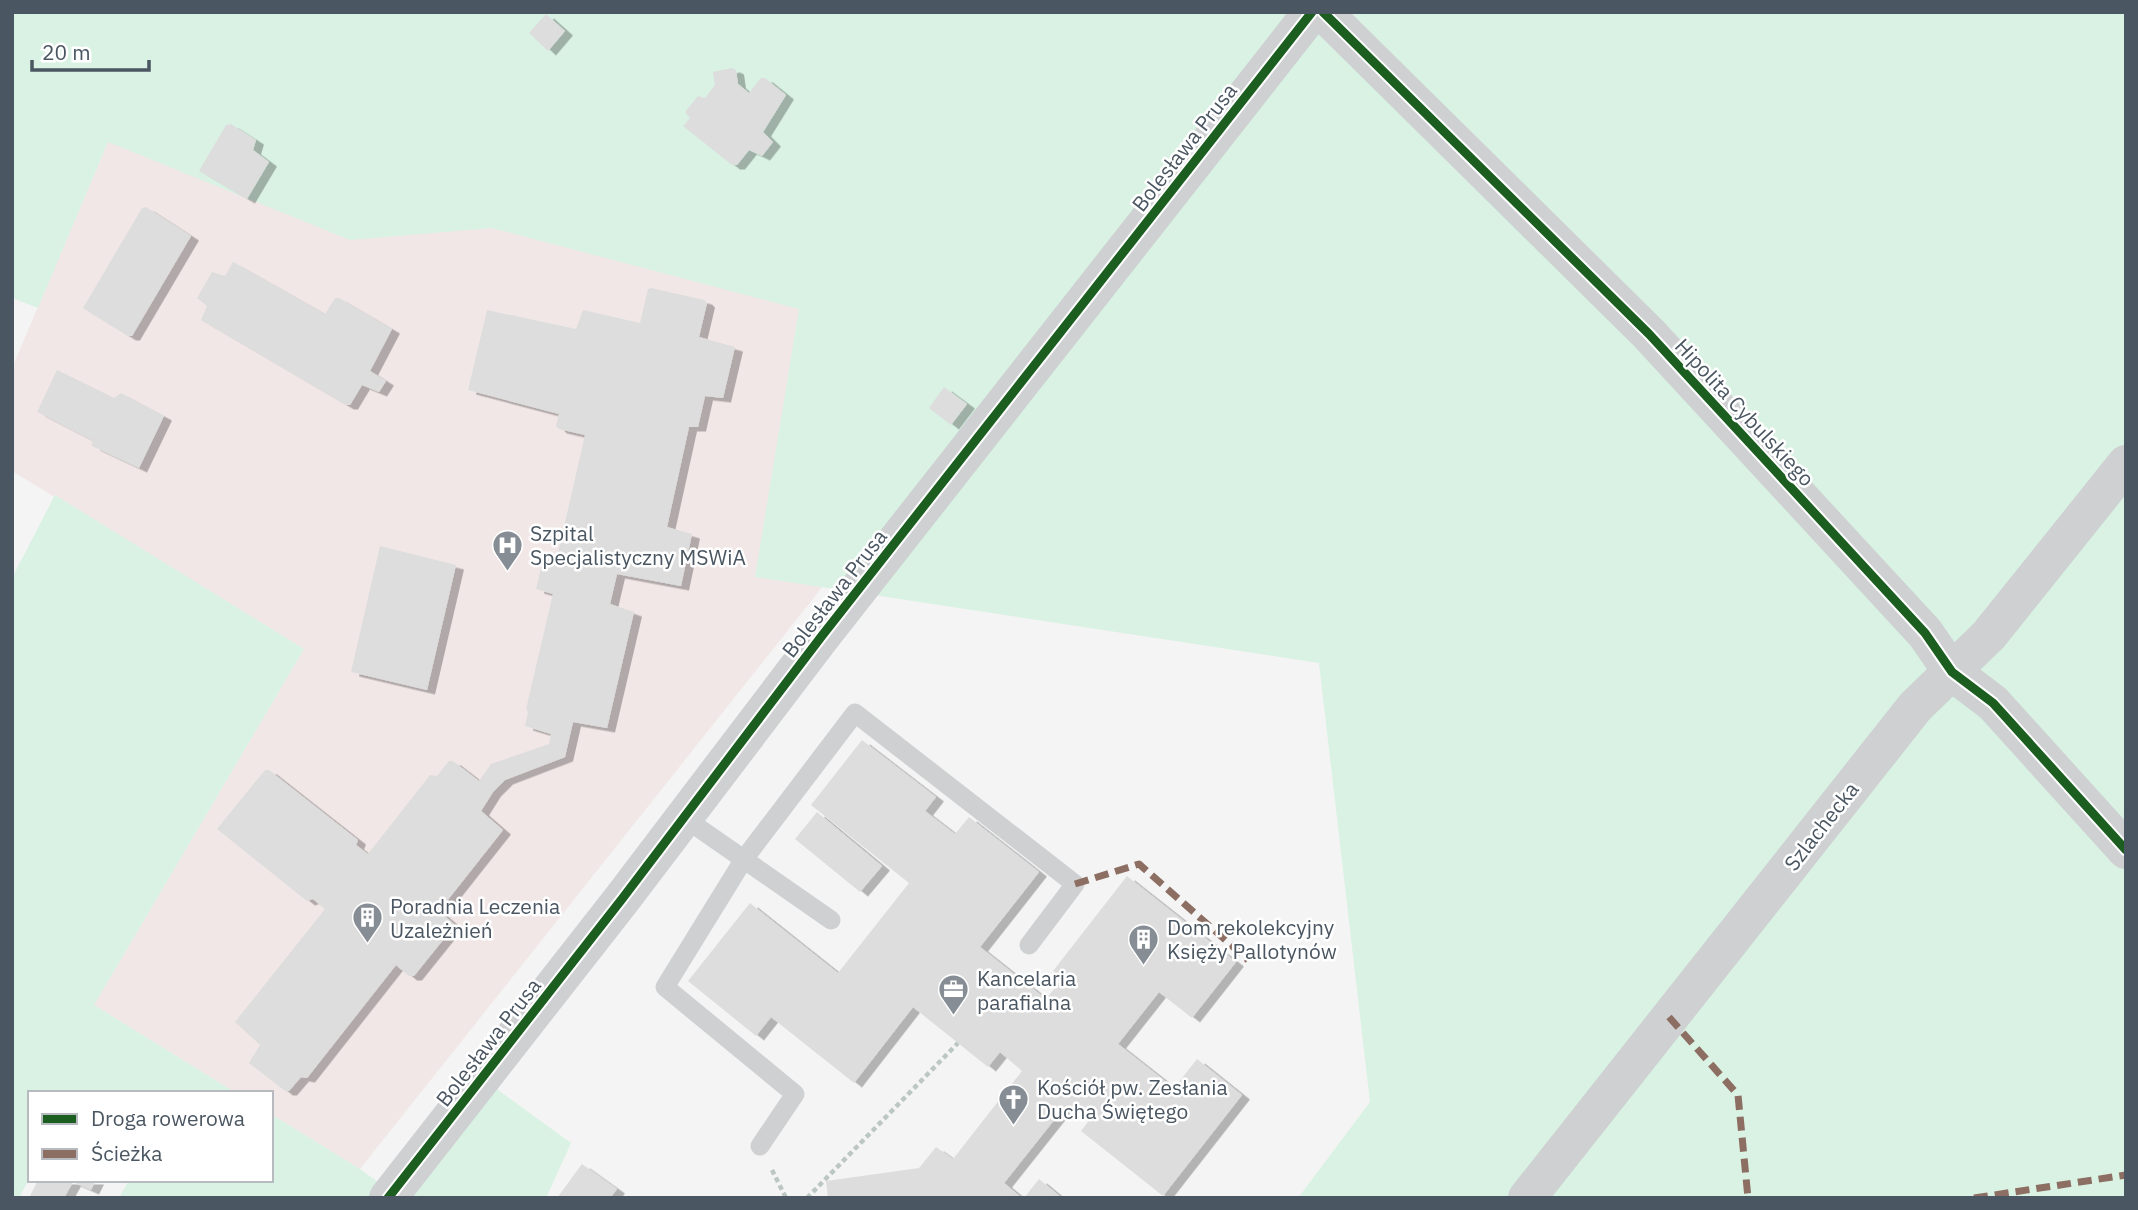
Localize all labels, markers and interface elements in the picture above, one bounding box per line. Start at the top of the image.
scale bar [32,28,149,72]
text: 20 m [42,38,91,66]
street label: Bolesława Prusa [1125,77,1243,217]
street label: Hipolita Cybulskiego [1669,332,1821,492]
place label: Szpital Specjalistyczny MSWiA [530,519,746,571]
street label: Bolesława Prusa [775,523,893,663]
hospital icon: Szpital Specjalistyczny MSWiA [490,528,524,572]
street label: Szlachecka [1777,776,1865,876]
place label: Poradnia Leczenia Uzależnień [390,892,560,944]
building icon: Poradnia Leczenia Uzależnień [350,901,384,945]
place label: Dom rekolekcyjny Księży Pallotynów [1167,913,1337,965]
building icon: Dom rekolekcyjny Księży Pallotynów [1127,922,1161,966]
place label: Kancelaria parafialna [977,964,1076,1016]
street label: Bolesława Prusa [429,972,547,1112]
office icon: Kancelaria parafialna [937,973,971,1017]
place label: Kościół pw. Zesłania Ducha Świętego [1037,1073,1228,1125]
church icon: Kościół pw. Zesłania Ducha Świętego [997,1082,1031,1126]
legend [28,1091,273,1182]
text: Droga rowerowa [91,1104,245,1132]
text: Ścieżka [91,1139,162,1167]

